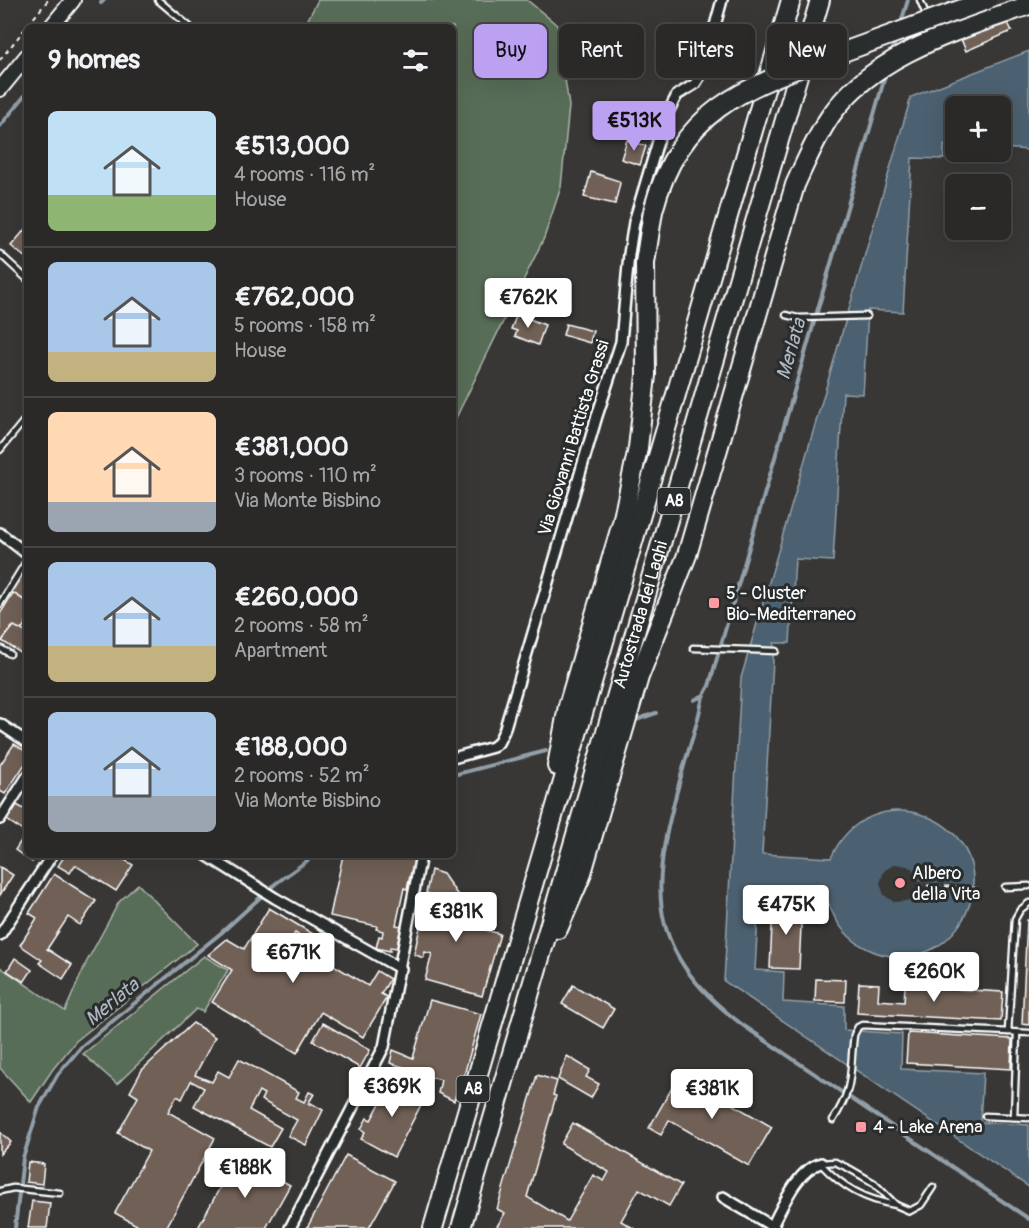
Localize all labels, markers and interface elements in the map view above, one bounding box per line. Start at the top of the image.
chip: Buy [474,24,547,78]
chip: Rent [559,24,644,78]
chip: Filters [656,24,755,78]
chip: New [767,24,847,78]
text: 9 homes [48,44,140,76]
icon: filters [399,44,432,77]
map controls [945,96,1011,240]
button: + [945,96,1011,162]
pin: €513K [592,101,676,152]
text: €513K [606,108,662,133]
text: €513,000 [234,130,350,162]
icon: home [96,135,168,207]
text: 4 rooms · 116 m² [234,162,375,187]
button: − [945,174,1011,240]
text: House [234,187,286,212]
pin: €762K [486,278,570,329]
text: €762,000 [234,281,354,313]
text: €762K [499,285,557,310]
icon: home [96,286,168,358]
text: 5 rooms · 158 m² [234,313,376,338]
water label: Merlata [770,314,812,382]
street label: Via Giovanni Battista Grassi [533,337,615,539]
text: House [234,338,286,363]
text: €381,000 [234,431,349,463]
icon: home [96,436,168,508]
text: 3 rooms · 110 m² [234,463,377,488]
text: Via Monte Bisbino [234,488,381,513]
road number: A8 [658,488,690,514]
street label: Autostrada dei Laghi [608,538,673,691]
text: €260,000 [234,581,358,613]
place label: 5 - Cluster Bio-Mediterraneo [726,582,856,626]
icon: home [96,586,168,658]
marker: 5 - Cluster Bio-Mediterraneo [707,596,721,610]
text: 2 rooms · 58 m² [234,613,369,638]
text: Apartment [234,638,327,663]
text: €188,000 [234,731,347,763]
icon: home [96,736,168,808]
text: 2 rooms · 52 m² [234,763,370,788]
text: Via Monte Bisbino [234,788,381,813]
place label: Albero della Vita [912,862,980,906]
marker: Albero della Vita [893,876,907,890]
pin: €475K [744,885,828,936]
pin: €381K [414,892,498,943]
text: €475K [757,892,815,917]
text: €381K [429,899,483,924]
pin: €671K [251,933,335,984]
text: €671K [265,940,321,965]
pin: €260K [892,952,976,1003]
text: €260K [903,959,965,984]
water label: Merlata [80,972,145,1031]
pin: €369K [350,1067,434,1118]
pin: €381K [670,1069,754,1120]
text: €369K [363,1074,421,1099]
road number: A8 [456,1076,490,1102]
text: €381K [685,1076,739,1101]
place label: 4 - Lake Arena [873,1116,983,1139]
marker: 4 - Lake Arena [854,1120,868,1134]
pin: €188K [203,1148,287,1199]
text: €188K [218,1155,272,1180]

